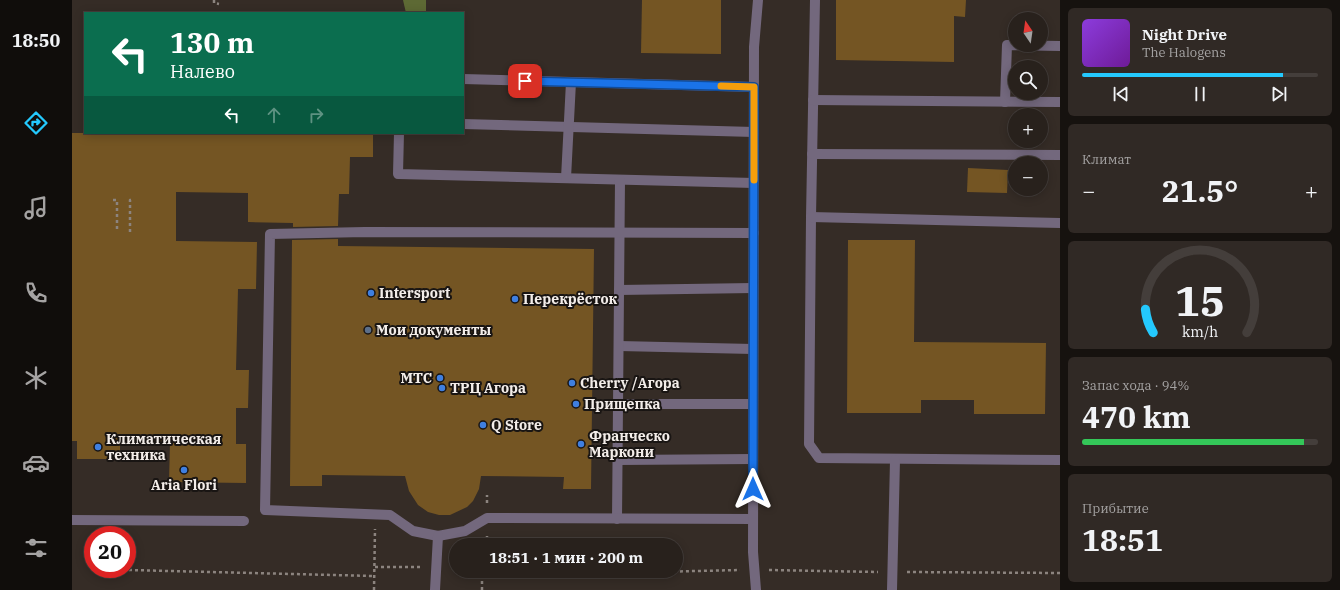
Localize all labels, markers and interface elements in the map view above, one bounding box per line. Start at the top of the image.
north arrow [1008,12,1048,52]
map controls [1008,12,1048,196]
text: 130 m [170,24,254,61]
text: Night Drive [1142,25,1227,44]
icon: left [104,28,156,80]
text: 18:50 [12,29,60,52]
text: The Halogens [1142,44,1226,61]
text: Налево [170,60,235,83]
button: search [1008,60,1048,100]
pin [508,64,542,98]
icon: arrive [514,70,536,92]
icon: previous [1110,83,1132,105]
icon: pause [1189,83,1211,105]
icon: next [1268,83,1290,105]
icon: left [221,104,243,126]
icon: ahead [263,104,285,126]
icon: right [305,104,327,126]
button: + [1008,108,1048,148]
icon: directions [22,109,50,137]
text: Климат [1082,151,1131,168]
button: − [1008,156,1048,196]
text: 21.5° [1162,171,1238,210]
text: − [1082,176,1095,205]
text: + [1305,176,1318,205]
icon: music [22,194,50,222]
text: 15 [1175,273,1225,327]
icon: phone [22,279,50,307]
place label: Intersport [379,284,450,302]
marker: Intersport [366,288,376,298]
place label: Перекрёсток [523,290,618,308]
marker: Перекрёсток [510,294,520,304]
place label: Мои документы [376,321,491,339]
text: km/h [1182,322,1218,341]
marker: Мои документы [363,325,373,335]
icon: climate [22,364,50,392]
place label: МТС [401,369,432,387]
marker: МТС [435,373,445,383]
place label: Cherry /Агора [580,374,680,392]
text: Запас хода · 94% [1082,377,1189,394]
marker: Cherry /Агора [567,378,577,388]
place label: ТРЦ Агора [450,379,526,397]
marker: ТРЦ Агора [437,383,447,393]
place label: Прищепка [584,395,661,413]
text: 470 km [1082,397,1191,436]
marker: Прищепка [571,399,581,409]
place label: Q Store [491,416,542,434]
marker: Q Store [478,420,488,430]
place label: Франческо Маркони [589,427,670,461]
place label: Климатическая техника [106,430,222,464]
marker: Франческо Маркони [576,439,586,449]
marker: Климатическая техника [93,442,103,452]
icon: car [22,449,50,477]
marker: Aria Flori [179,465,189,475]
position arrow [732,468,774,510]
place label: Aria Flori [151,476,217,494]
text: Прибытие [1082,500,1149,517]
text: 18:51 [1082,520,1163,559]
speed limit sign: 20 [84,526,136,578]
icon: filters [22,534,50,562]
text: 18:51 · 1 мин · 200 m [489,548,643,567]

